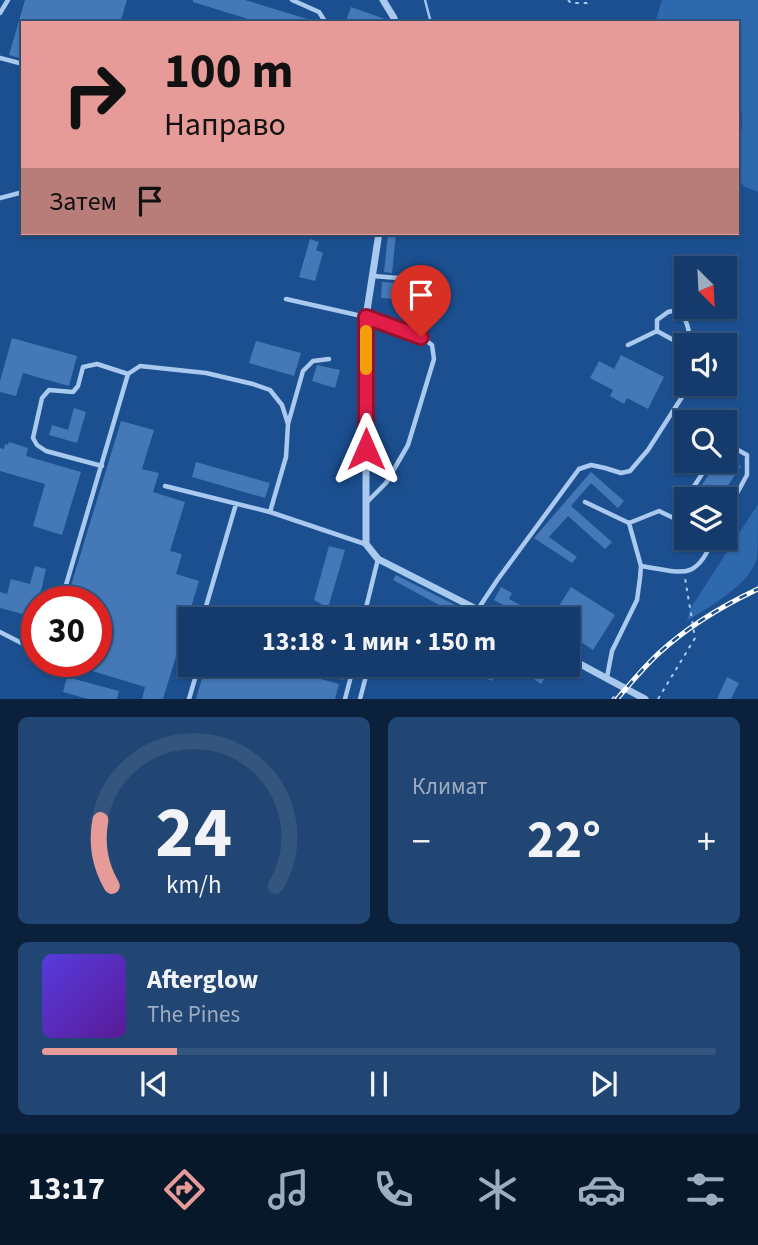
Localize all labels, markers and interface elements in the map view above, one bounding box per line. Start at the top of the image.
text: 100 m [164,37,293,107]
icon: right [49,49,140,140]
text: Направо [164,102,286,148]
icon: arrive [131,182,169,220]
text: Затем [49,183,117,220]
north arrow [674,256,737,318]
map controls [674,256,737,550]
pin [391,265,451,337]
icon: arrive [402,276,440,314]
button: sound [674,333,737,396]
button: search [674,410,737,473]
position arrow [329,412,403,486]
button: layers [674,487,737,550]
speed limit sign: 30 [21,586,112,677]
text: 13:18 · 1 мин · 150 m [262,623,496,660]
text: Климат [412,770,487,803]
text: 24 [156,782,232,886]
text: 22° [527,804,601,878]
text: − [412,815,431,869]
text: + [697,815,716,869]
text: km/h [166,867,222,903]
text: Afterglow [147,961,258,998]
text: The Pines [147,998,240,1031]
icon: previous [135,1065,173,1103]
icon: pause [360,1065,398,1103]
icon: next [585,1065,623,1103]
icon: directions [160,1165,209,1214]
icon: music [264,1165,313,1214]
icon: phone [369,1165,418,1214]
icon: climate [473,1165,522,1214]
icon: car [577,1165,626,1214]
icon: filters [681,1165,730,1214]
text: 13:17 [28,1166,105,1212]

